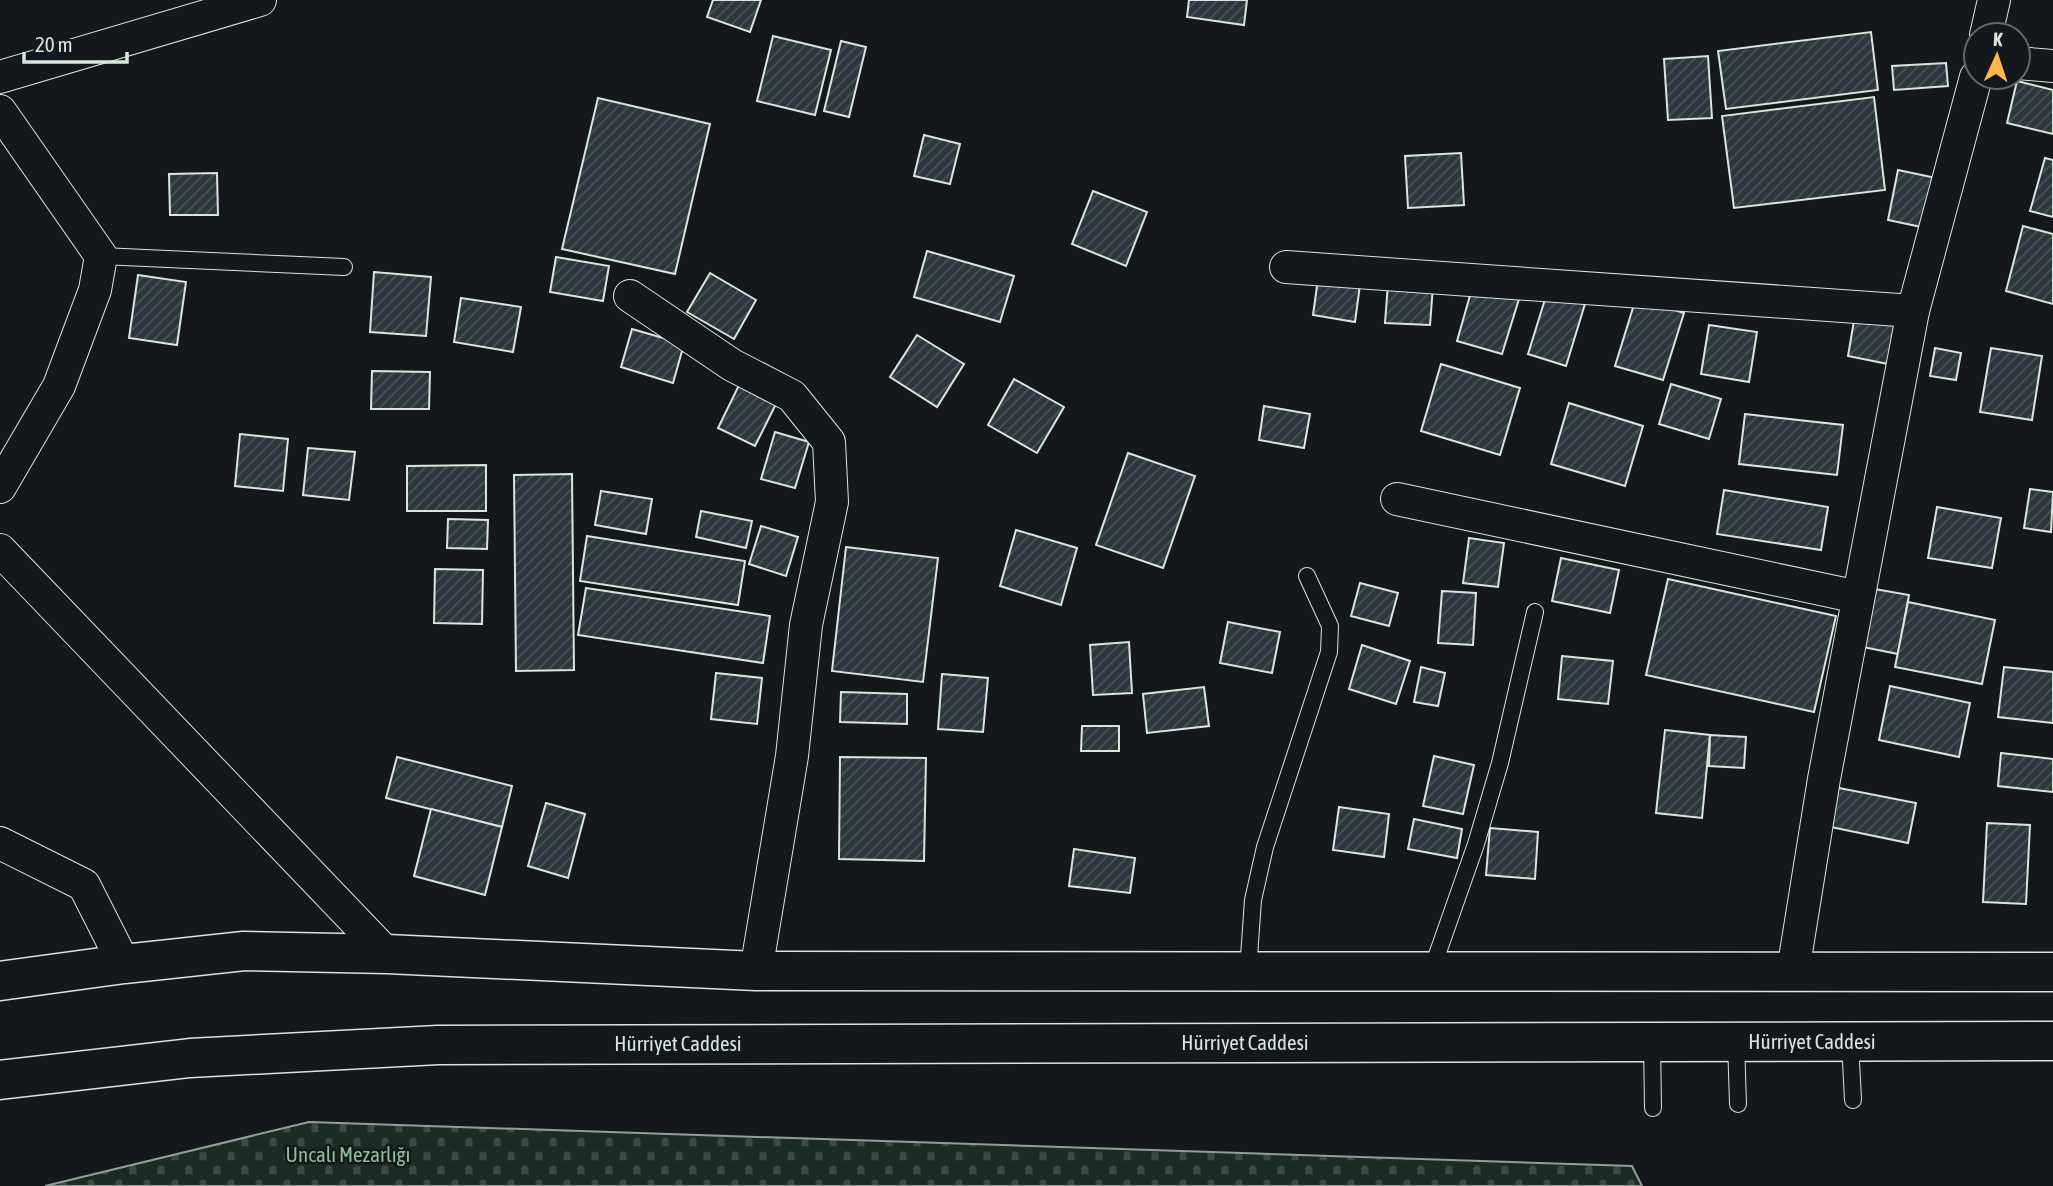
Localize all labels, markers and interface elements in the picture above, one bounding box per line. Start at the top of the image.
scale bar [24,21,128,65]
north arrow [1962,21,2032,91]
text: K [1993,28,2004,50]
text: 20 m [35,32,73,56]
street label: Hürriyet Caddesi [1748,1029,1876,1053]
street label: Hürriyet Caddesi [1181,1030,1309,1054]
street label: Hürriyet Caddesi [614,1031,742,1055]
park label: Uncalı Mezarlığı [286,1142,410,1166]

